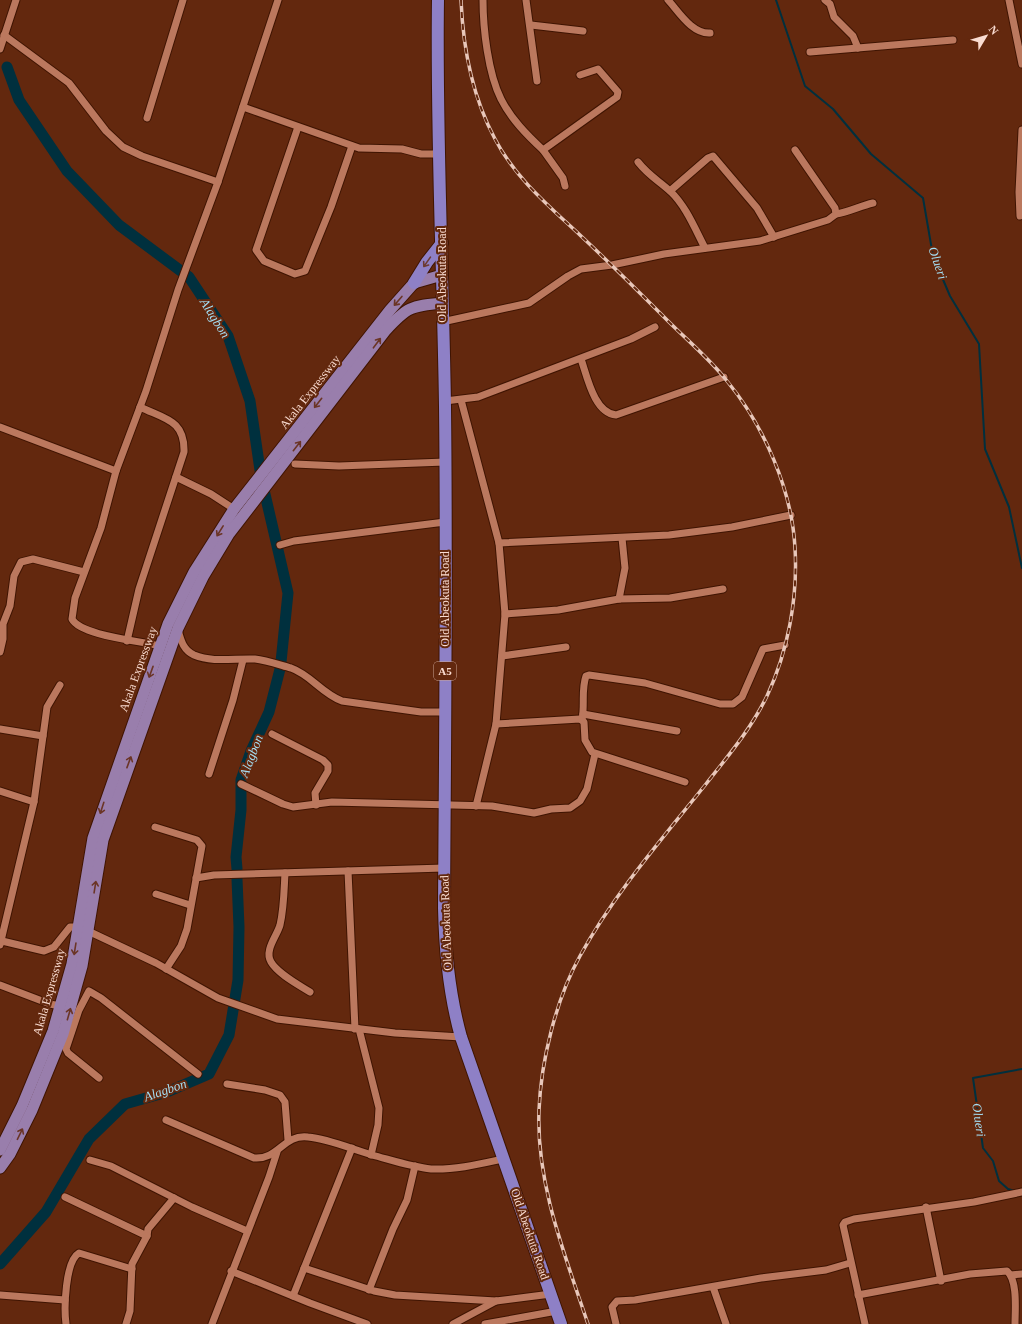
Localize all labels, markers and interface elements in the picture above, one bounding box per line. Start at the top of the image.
north arrow [966,16,1006,56]
text: N [987,23,1001,37]
street label: Old Abeokuta Road [435,227,449,323]
water label: Olueri [925,245,951,282]
one-way arrow [423,256,431,267]
water label: Alagbon [196,294,233,341]
one-way arrow [393,296,403,306]
one-way arrow [372,338,381,349]
street label: Akala Expressway [277,352,343,432]
one-way arrow [314,398,322,409]
one-way arrow [293,440,302,451]
one-way arrow [216,525,224,536]
street label: Old Abeokuta Road [438,551,452,647]
street label: Akala Expressway [116,624,160,714]
road number: A5 [434,662,456,680]
one-way arrow [146,666,154,678]
water label: Alagbon [236,733,266,780]
one-way arrow [126,755,133,768]
one-way arrow [98,801,105,814]
street label: Old Abeokuta Road [437,875,455,971]
one-way arrow [91,881,99,894]
one-way arrow [71,942,79,955]
street label: Akala Expressway [30,947,68,1037]
one-way arrow [66,1008,73,1021]
water label: Alagbon [141,1076,188,1105]
water label: Olueri [969,1102,989,1138]
one-way arrow [16,1128,24,1140]
street label: Old Abeokuta Road [508,1187,552,1281]

